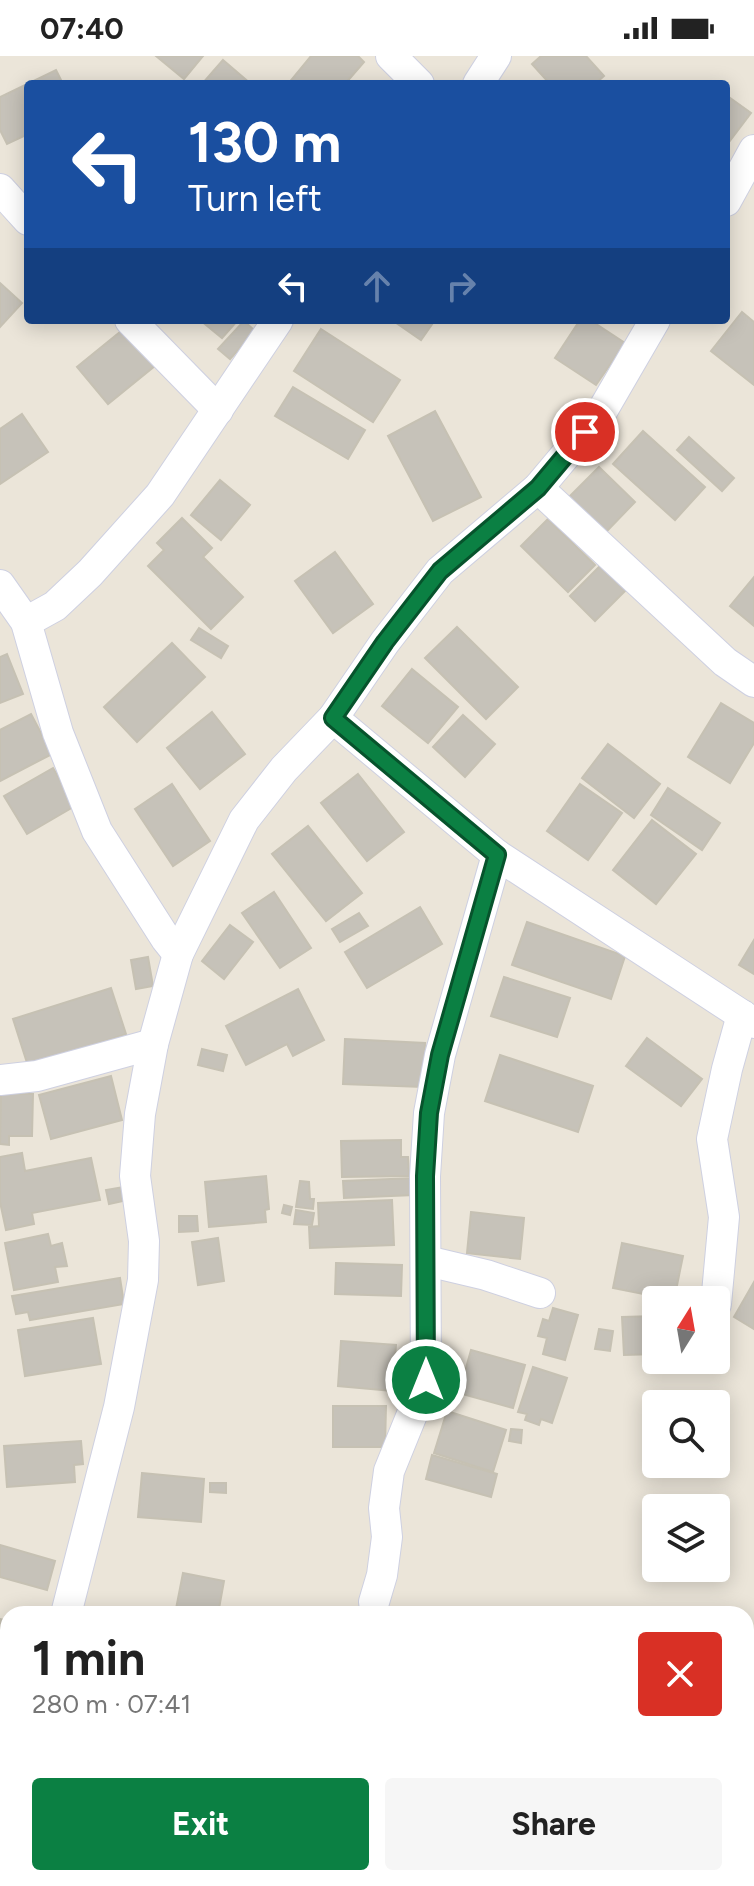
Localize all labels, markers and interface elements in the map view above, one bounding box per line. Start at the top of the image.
text: 07:40 [40,10,124,47]
text: 130 m [188,109,341,176]
icon: left [56,112,160,216]
text: Turn left [188,177,322,220]
icon: left [271,264,315,308]
icon: ahead [355,264,399,308]
icon: right [439,264,483,308]
pin [551,398,619,466]
icon: arrive [563,410,607,454]
north arrow [642,1286,730,1374]
map controls [642,1286,730,1582]
position arrow [384,1338,468,1422]
button: search [642,1390,730,1478]
button: layers [642,1494,730,1582]
text: 1 min [32,1629,145,1687]
button: close [638,1632,722,1716]
text: 280 m · 07:41 [32,1688,191,1720]
button: Exit [32,1778,369,1870]
button: Share [385,1778,722,1870]

